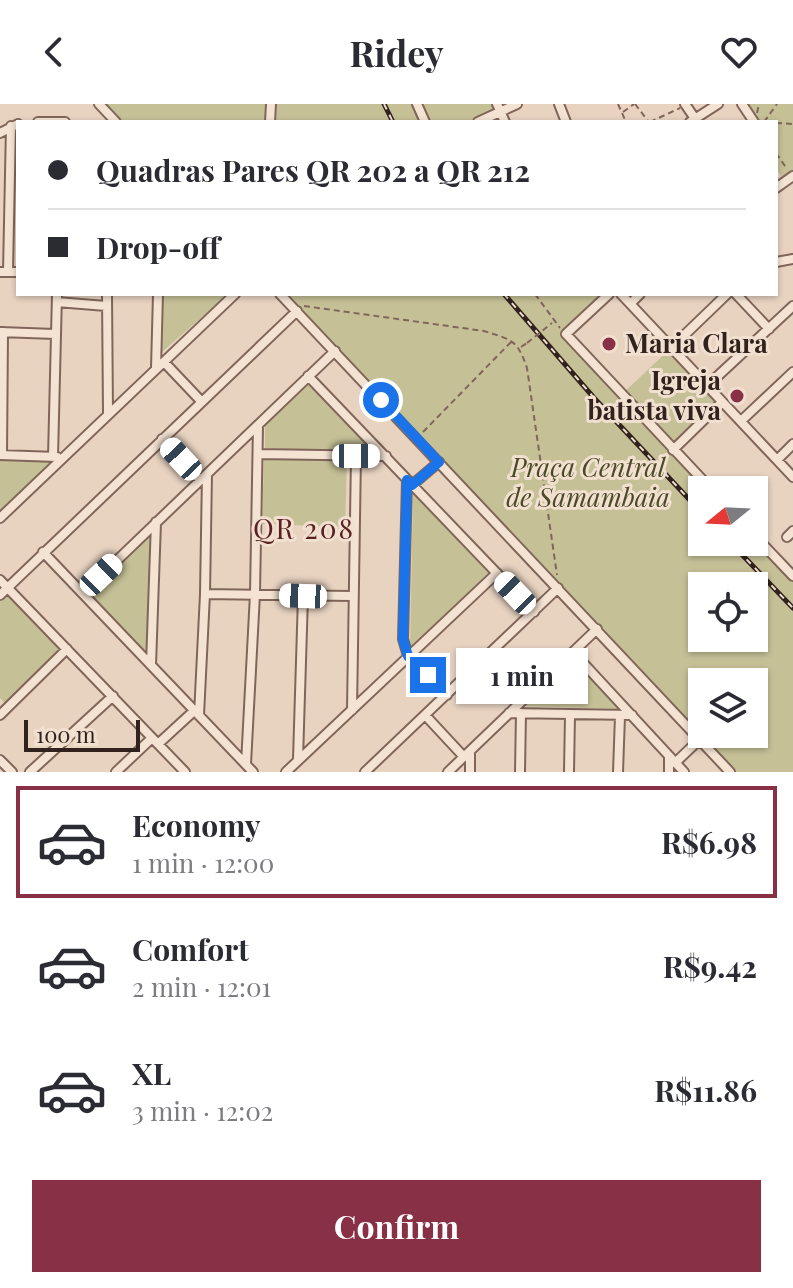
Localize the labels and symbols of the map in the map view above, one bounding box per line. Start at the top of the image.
place label: Maria Clara [625,325,768,360]
marker: Maria Clara [600,335,618,353]
place label: Igreja batista viva [587,362,722,427]
route start [363,382,399,418]
marker: Igreja batista viva [728,387,746,405]
car [156,433,206,485]
car [332,444,380,468]
park label: Praça Central de Samambaia [506,449,670,514]
north arrow [688,476,768,556]
district label: QR 208 [253,509,355,546]
car [75,550,127,600]
car [490,567,540,619]
car [279,583,327,609]
callout: 1 min [456,647,588,703]
route end [410,657,446,693]
scale bar [24,716,140,752]

